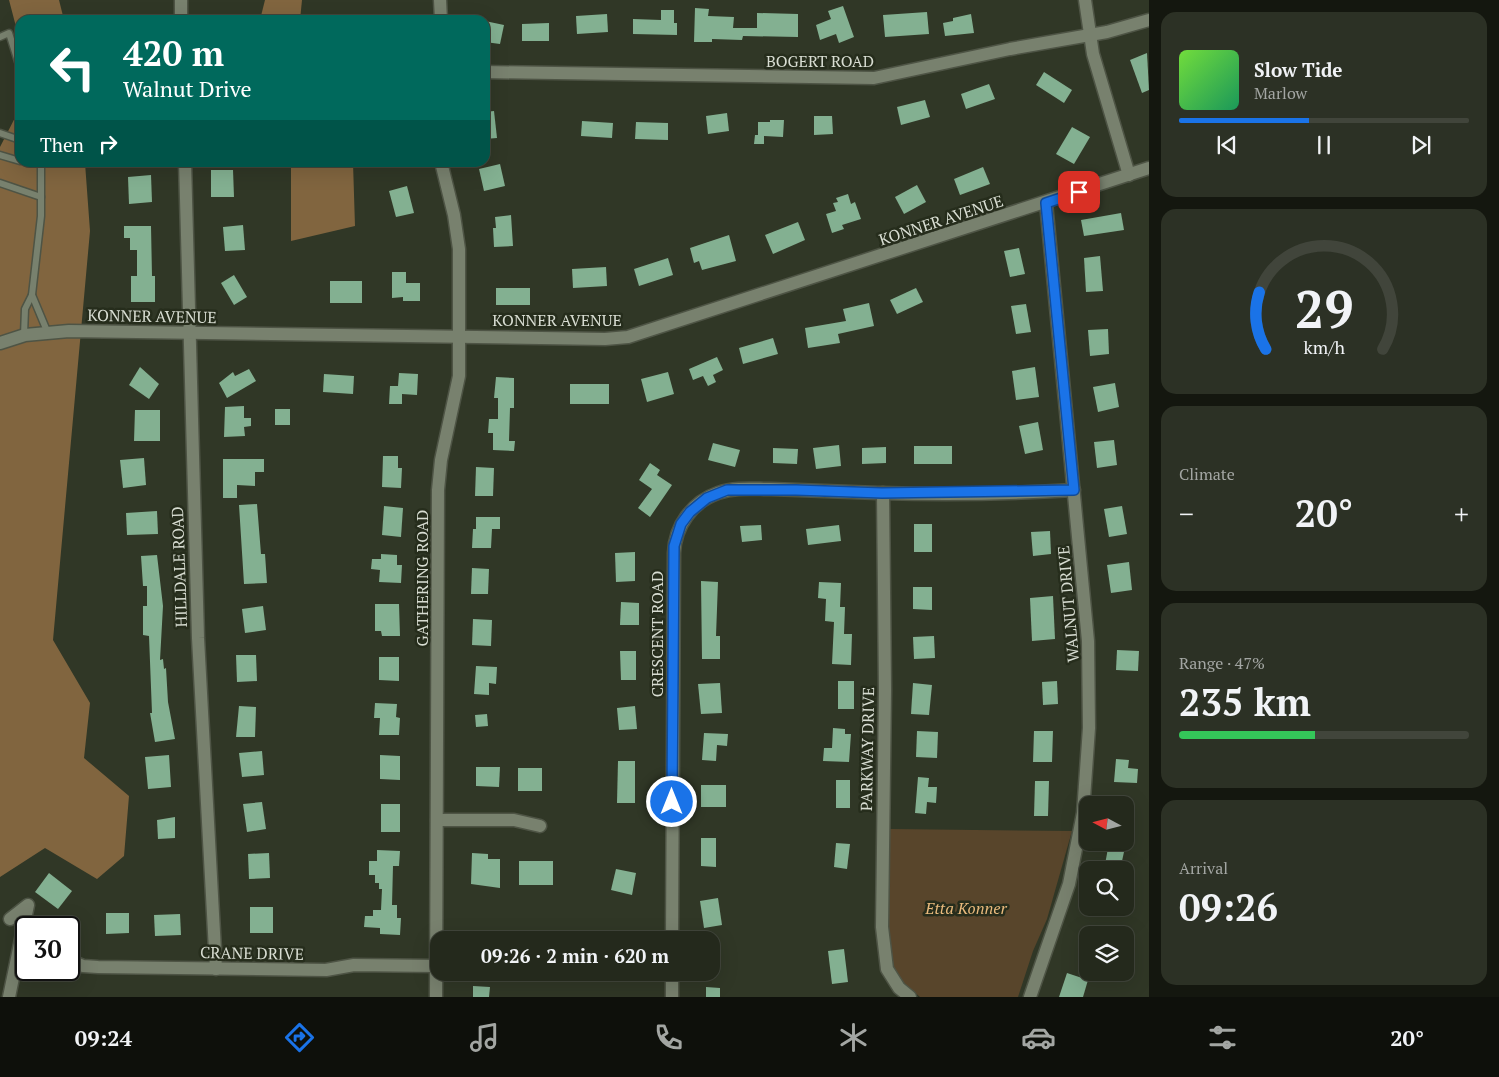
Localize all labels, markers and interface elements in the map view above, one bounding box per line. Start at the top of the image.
text: 420 m [123,30,224,76]
icon: left [40,35,105,100]
street label: BOGERT ROAD [766,50,874,72]
text: Slow Tide [1254,57,1343,82]
text: Walnut Drive [123,74,252,103]
text: Marlow [1254,82,1307,104]
icon: right [94,130,122,158]
icon: previous [1213,131,1241,159]
icon: pause [1310,131,1338,159]
icon: next [1407,131,1435,159]
text: Then [40,132,84,157]
pin [1058,171,1100,213]
icon: arrive [1065,178,1093,206]
street label: KONNER AVENUE [876,190,1006,250]
text: 29 [1295,274,1353,343]
street label: KONNER AVENUE [87,304,217,328]
street label: KONNER AVENUE [492,309,622,331]
text: km/h [1303,335,1345,359]
text: Climate [1179,463,1235,485]
text: 20° [1295,488,1353,538]
text: − [1179,495,1194,532]
text: + [1454,495,1469,532]
street label: HILLDALE ROAD [166,506,192,628]
street label: GATHERING ROAD [411,510,433,646]
street label: WALNUT DRIVE [1052,545,1084,663]
street label: CRESCENT ROAD [646,571,668,697]
text: Range · 47% [1179,652,1265,674]
text: 235 km [1179,677,1311,727]
street label: PARKWAY DRIVE [855,687,879,811]
position arrow [645,775,697,827]
north arrow [1079,796,1134,851]
map controls [1079,796,1134,981]
text: Arrival [1179,857,1228,879]
button: search [1079,861,1134,916]
text: 09:26 [1179,882,1278,932]
park label: Etta Konner [924,897,1008,919]
speed limit sign: 30 [15,916,80,981]
button: layers [1079,926,1134,981]
street label: CRANE DRIVE [200,941,304,965]
text: 09:26 · 2 min · 620 m [481,943,669,968]
icon: directions [282,1020,317,1055]
icon: music [467,1020,502,1055]
icon: phone [651,1020,686,1055]
icon: climate [836,1020,871,1055]
icon: car [1021,1020,1056,1055]
icon: filters [1205,1020,1240,1055]
text: 09:24 [75,1023,132,1052]
text: 20° [1390,1023,1424,1052]

